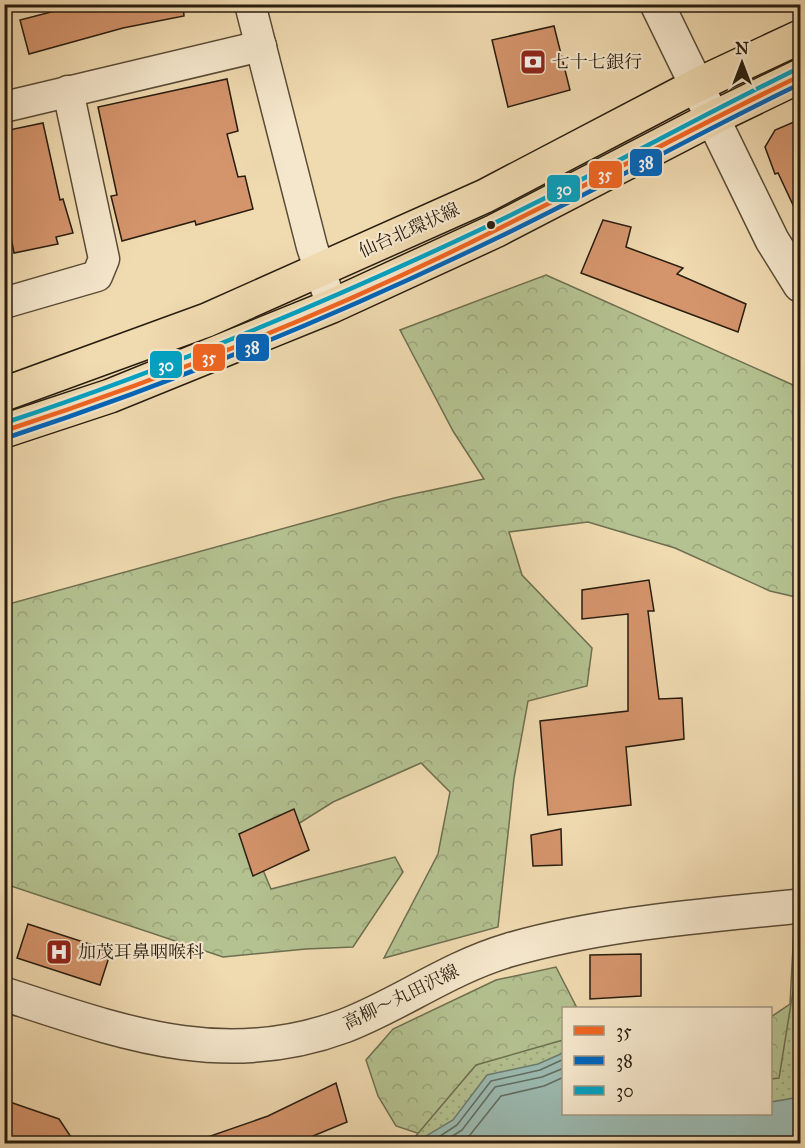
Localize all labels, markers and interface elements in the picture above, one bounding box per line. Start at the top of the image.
north arrow [712,33,772,93]
text: N [735,39,749,58]
bank icon: 七十七銀行 [518,47,548,77]
place label: 七十七銀行 [552,51,642,73]
line badge: 38 [629,148,663,177]
text: 38 [639,153,653,173]
line badge: 35 [588,160,623,189]
text: 35 [598,165,612,185]
line badge: 30 [546,174,581,203]
text: 30 [556,180,572,200]
street label: 仙台北環状線 [355,198,463,262]
unlabelled marker [485,219,497,231]
line badge: 38 [235,333,270,362]
text: 38 [245,338,259,358]
line badge: 35 [192,343,226,372]
text: 35 [202,348,216,368]
line badge: 30 [149,350,183,379]
text: 30 [158,356,174,376]
hospital icon: 加茂耳鼻咽喉科 [44,937,74,967]
place label: 加茂耳鼻咽喉科 [78,941,204,963]
street label: 高柳～丸田沢線 [340,959,462,1035]
legend [562,1007,772,1115]
text: 35 [616,1020,632,1042]
text: 38 [616,1050,633,1072]
text: 30 [616,1080,634,1102]

